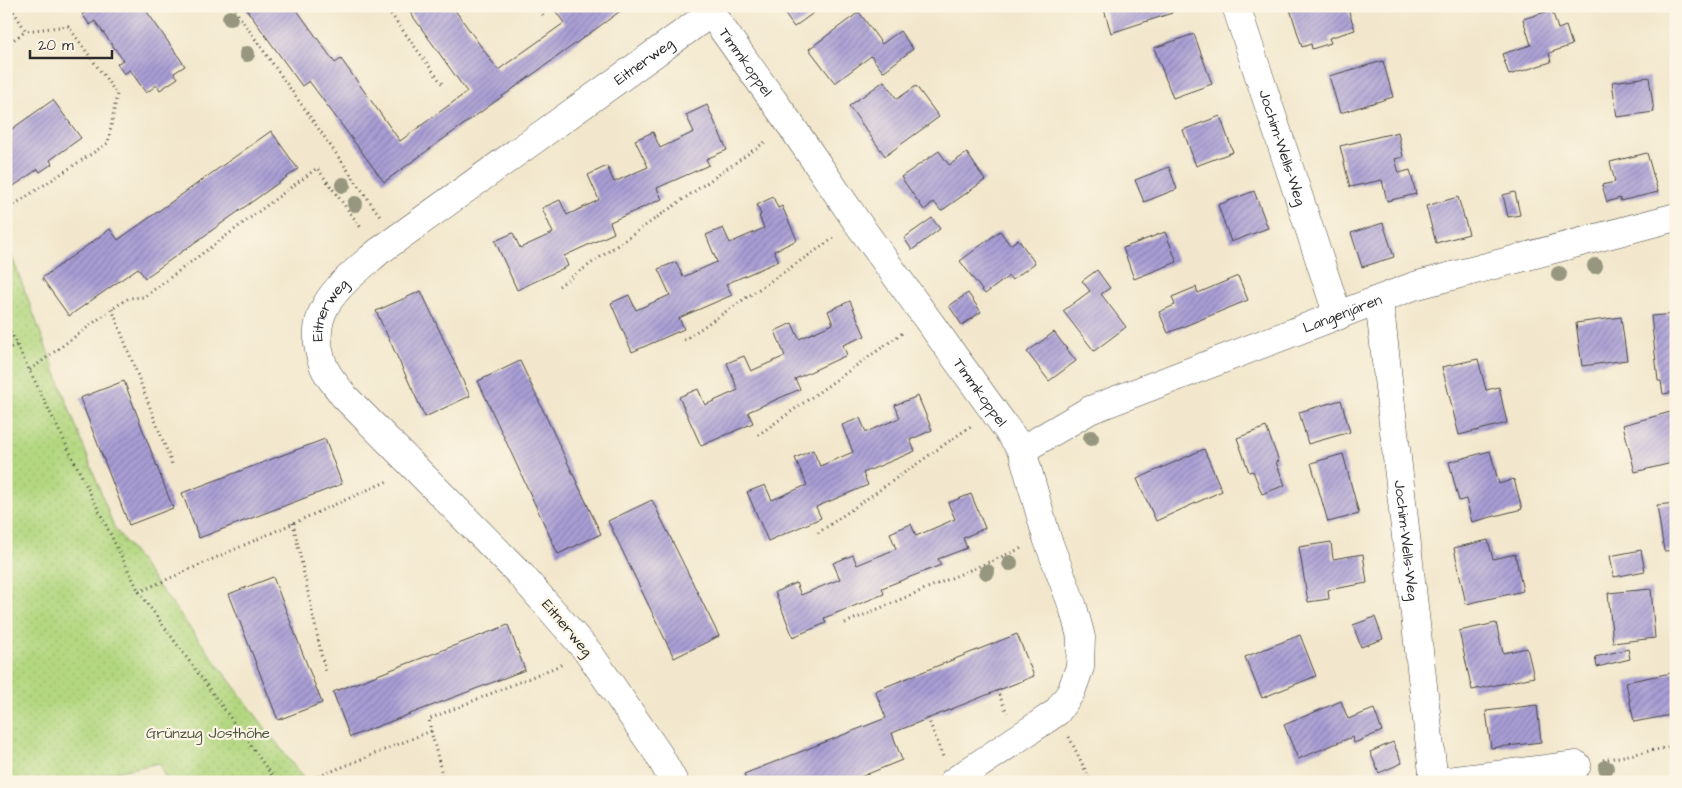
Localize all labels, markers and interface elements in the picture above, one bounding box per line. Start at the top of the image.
street label: Timmkoppel [714,23,778,101]
scale bar [30,28,112,60]
street label: Eitnerweg [609,33,679,90]
text: 20 m [38,35,74,56]
street label: Jochim-Wells-Weg [1254,87,1312,209]
street label: Eitnerweg [307,273,354,342]
street label: Langenjären [1300,289,1385,338]
street label: Timmkoppel [948,354,1012,431]
street label: Jochim-Wells-Weg [1389,479,1424,602]
street label: Eitnerweg [536,595,597,662]
park label: Grünzug Josthöhe [146,723,270,745]

